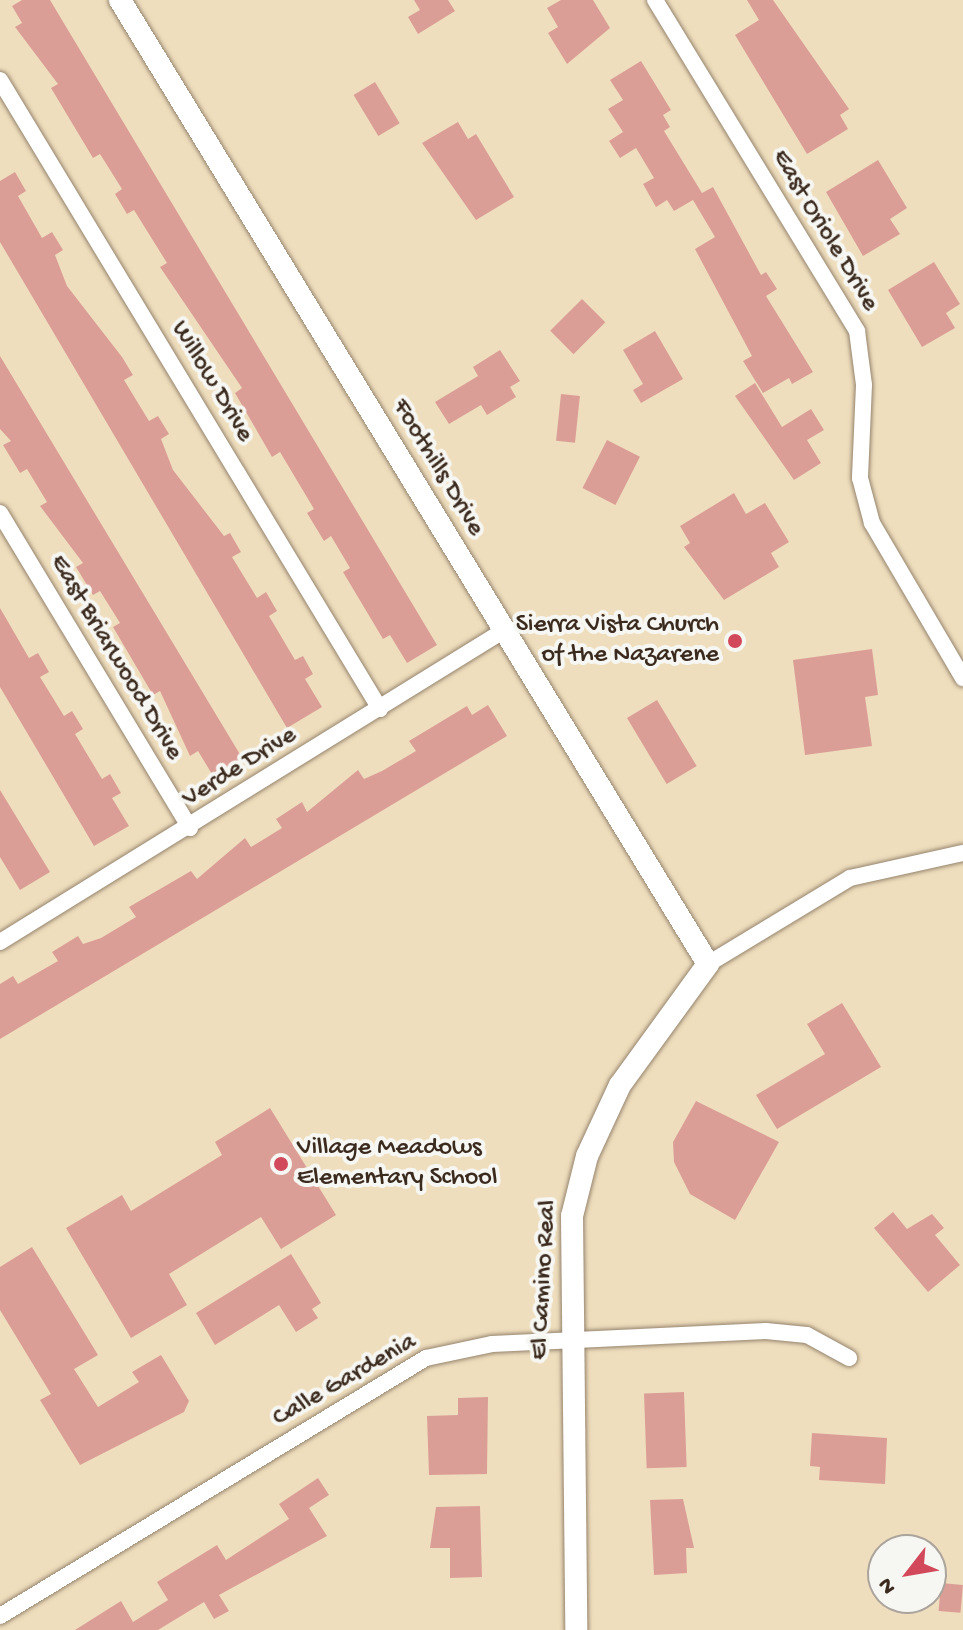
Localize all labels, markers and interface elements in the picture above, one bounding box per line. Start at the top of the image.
street label: East Oriole Drive [764,145,884,317]
street label: Willow Drive [163,316,259,448]
street label: Foothills Drive [384,394,490,542]
street label: East Briarwood Drive [41,550,189,766]
place label: Sierra Vista Church of the Nazarene [516,610,719,672]
marker: Sierra Vista Church of the Nazarene [726,632,744,650]
street label: Verde Drive [177,721,303,815]
place label: Village Meadows Elementary School [297,1133,497,1194]
marker: Village Meadows Elementary School [272,1155,290,1173]
street label: El Camino Real [525,1199,565,1361]
street label: Calle Gardenia [268,1327,422,1435]
north arrow [867,1534,947,1614]
text: N [873,1572,903,1598]

